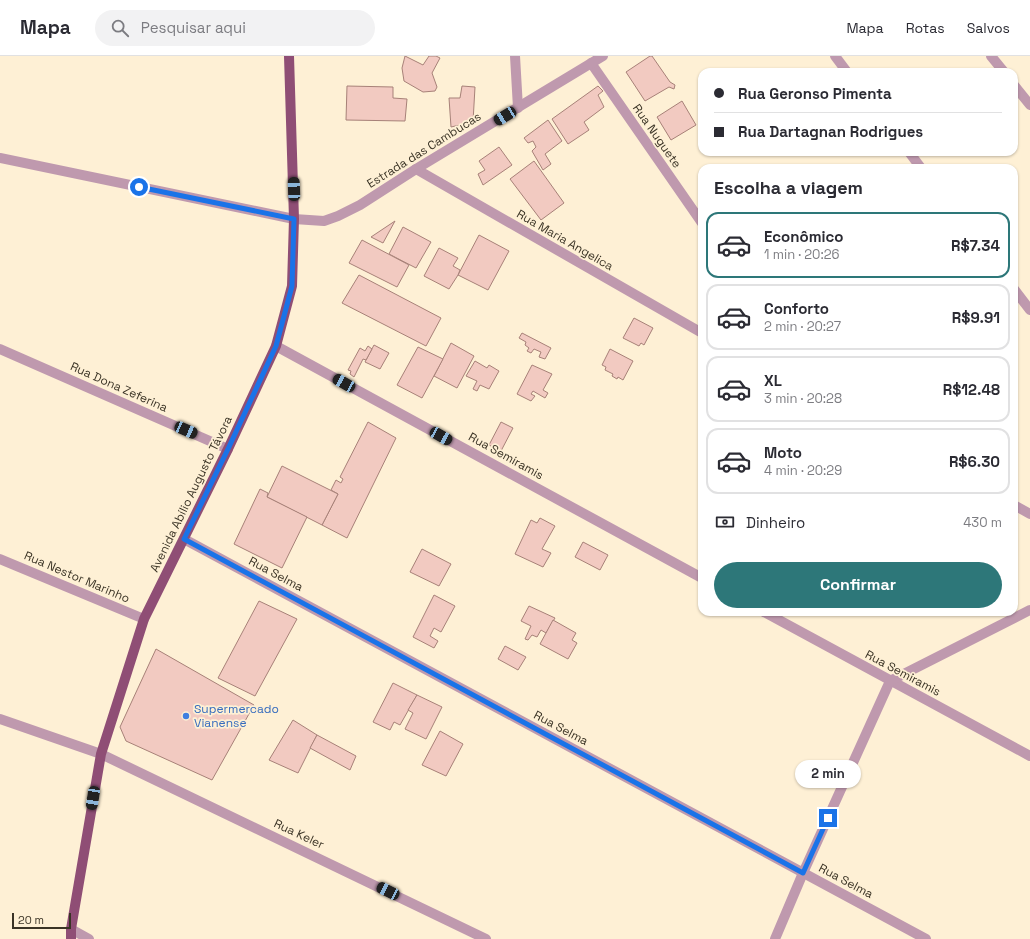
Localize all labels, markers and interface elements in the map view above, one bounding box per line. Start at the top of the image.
search box [95,10,375,46]
text: Mapa [20,15,71,40]
icon: search [109,17,131,39]
text: Pesquisar aqui [141,18,246,37]
text: Mapa [846,19,884,37]
text: Rotas [906,19,945,37]
text: Salvos [967,19,1010,37]
text: Rua Geronso Pimenta [738,84,892,103]
street label: Rua Nuguete [629,101,685,171]
car [492,105,518,127]
street label: Estrada das Cambucas [364,108,484,192]
text: Rua Dartagnan Rodrigues [738,122,923,141]
text: Escolha a viagem [714,176,863,199]
car [288,177,300,201]
route start [130,178,148,196]
street label: Rua Maria Angelica [514,206,616,274]
icon: car [716,227,752,263]
text: Econômico [764,227,843,246]
text: R$7.34 [951,236,1000,255]
text: 1 min · 20:26 [764,246,839,263]
icon: car [716,299,752,335]
text: Conforto [764,299,829,318]
text: R$9.91 [952,308,1000,327]
text: 2 min · 20:27 [764,318,841,335]
street label: Rua Dona Zeferina [68,358,170,416]
icon: car [716,371,752,407]
text: XL [764,371,782,390]
car [331,372,357,394]
text: R$12.48 [943,380,1000,399]
text: 3 min · 20:28 [764,390,842,407]
street label: Avenida Abílio Augusto Távora [146,413,236,575]
car [173,420,199,440]
car [428,425,454,447]
street label: Rua Semiramis [466,429,546,483]
icon: car [716,443,752,479]
text: Moto [764,443,802,462]
text: R$6.30 [949,452,1000,471]
text: 4 min · 20:29 [764,462,842,479]
icon: cash [714,511,736,533]
text: Dinheiro [746,513,805,532]
text: 430 m [963,514,1002,531]
street label: Rua Nestor Marinho [22,547,132,607]
street label: Rua Selma [246,553,306,595]
button: Confirmar [714,562,1002,608]
street label: Rua Semiramis [862,646,944,700]
place label: Supermercado Vianense [194,701,279,731]
street label: Rua Selma [531,707,591,749]
marker: Supermercado Vianense [181,711,191,721]
callout: 2 min [795,760,861,788]
text: 2 min [811,765,845,782]
car [85,785,101,811]
route end [819,809,837,827]
street label: Rua Keler [271,815,327,853]
street label: Rua Selma [816,860,876,902]
car [375,880,401,902]
scale bar [12,911,71,930]
text: 20 m [18,913,44,927]

